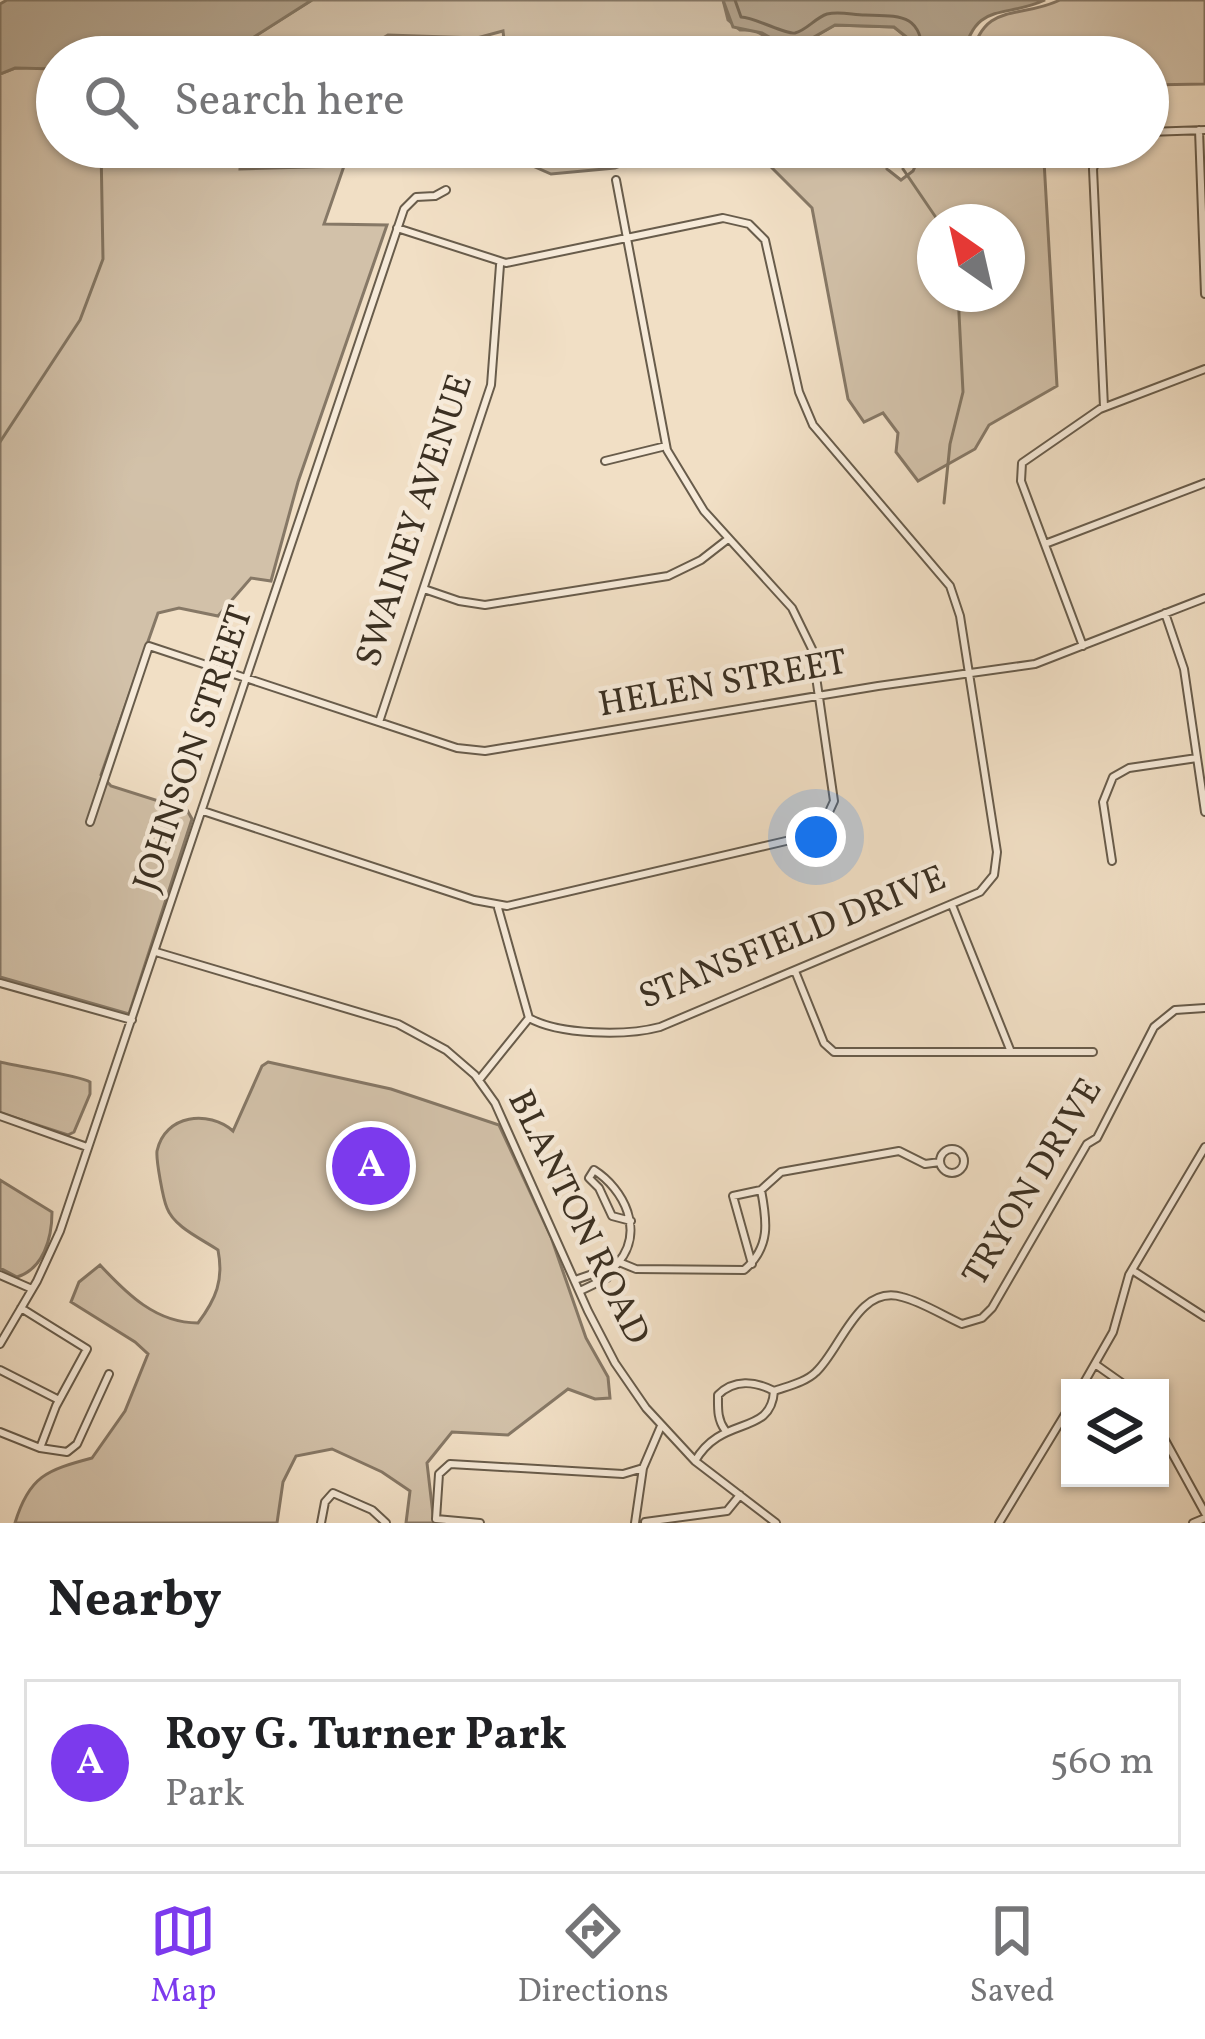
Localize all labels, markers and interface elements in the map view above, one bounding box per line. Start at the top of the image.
search box [36,36,1169,168]
icon: search [78,69,144,135]
text: Search here [174,71,405,134]
north arrow [917,204,1025,312]
street label: SWAINEY AVENUE [345,368,487,674]
street label: JOHNSON STREET [123,600,267,898]
street label: HELEN STREET [595,639,851,731]
your location [786,807,846,867]
street label: STANSFIELD DRIVE [632,855,954,1023]
street label: TRYON DRIVE [952,1070,1116,1296]
street label: BLANTON ROAD [494,1082,660,1354]
pin: A [332,1121,410,1211]
map controls [1061,1379,1169,1487]
button: layers [1061,1379,1169,1487]
text: Nearby [48,1566,222,1637]
text: Roy G. Turner Park [165,1705,567,1768]
text: A [76,1736,104,1790]
text: 560 m [1050,1736,1154,1790]
text: Park [165,1768,245,1822]
tab: Map [150,1898,217,2016]
tab: Directions [517,1898,669,2016]
tab: Saved [970,1898,1055,2016]

